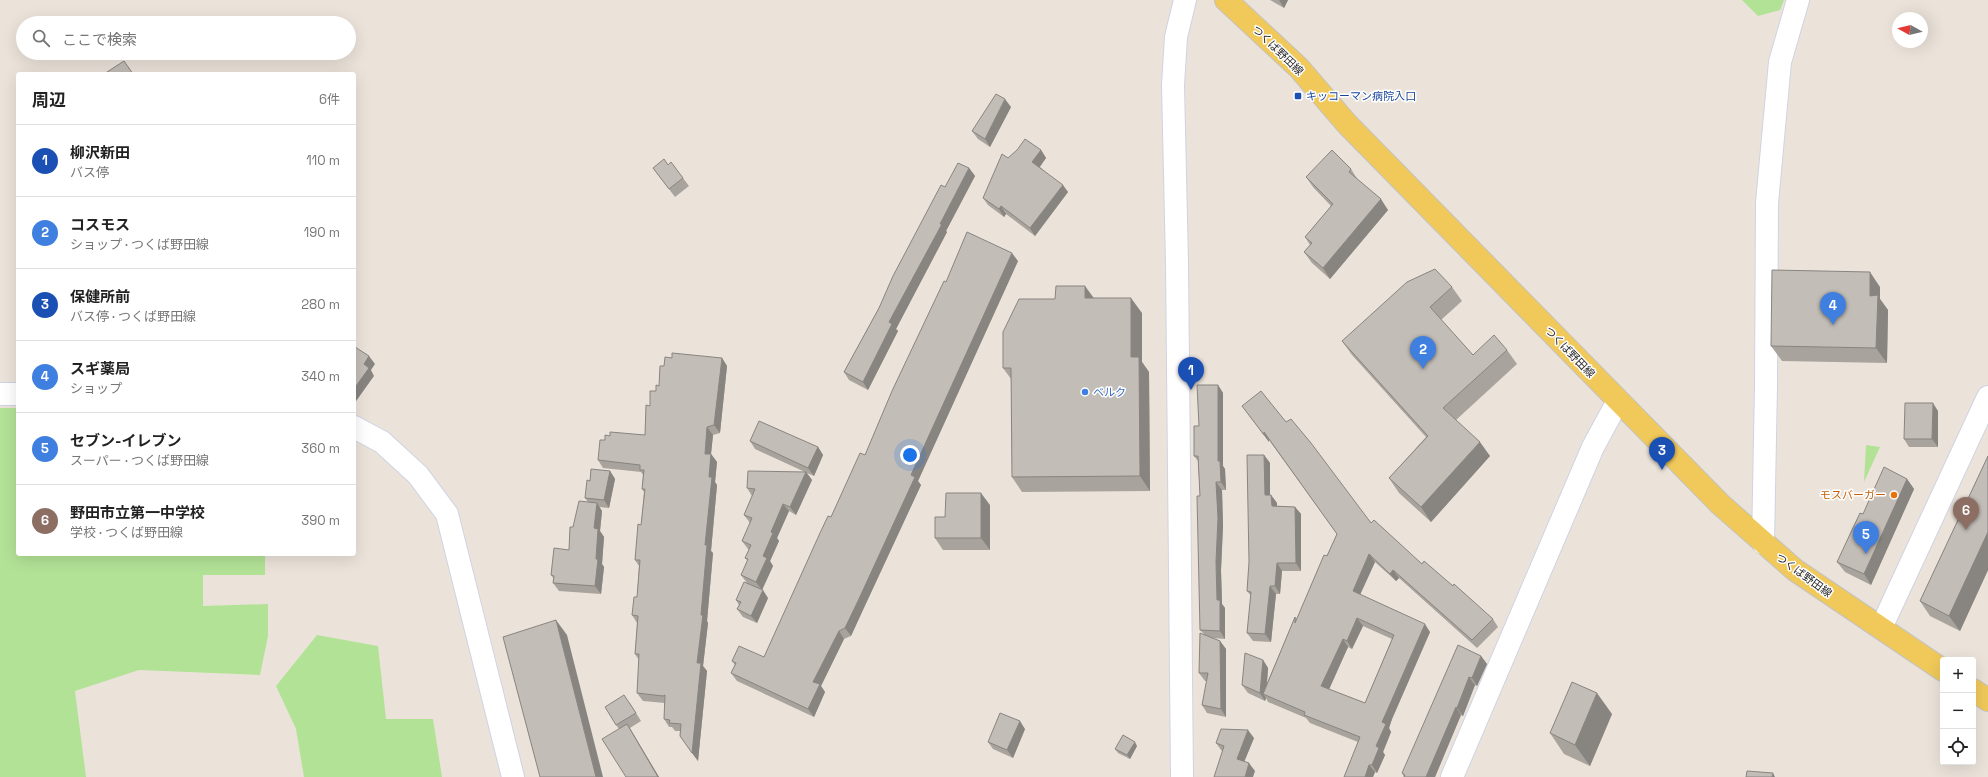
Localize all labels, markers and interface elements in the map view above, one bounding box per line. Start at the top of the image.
north arrow [1892,12,1928,48]
search box [16,16,356,60]
street label: つくば野田線 [1249,22,1307,78]
icon: search [30,27,52,49]
text: ここで検索 [62,30,137,49]
text: 周辺 [32,89,66,111]
place label: キッコーマン病院入口 [1306,89,1416,103]
text: 6件 [319,91,340,108]
marker: キッコーマン病院入口 [1293,91,1303,101]
text: 柳沢新田 [70,143,130,162]
text: 1 [42,152,48,169]
text: 110 m [306,152,340,169]
text: バス停 [70,164,109,181]
text: コスモス [70,215,130,234]
text: 2 [41,224,49,241]
text: 190 m [304,224,340,241]
text: ショップ · つくば野田線 [70,236,209,253]
text: 保健所前 [70,287,130,306]
pin: 4 [1820,292,1846,325]
text: 3 [41,296,49,313]
text: 280 m [301,296,340,313]
text: バス停 · つくば野田線 [70,308,196,325]
street label: つくば野田線 [1542,323,1598,381]
pin: 2 [1410,336,1436,369]
pin: 1 [1178,357,1204,390]
text: スギ薬局 [70,359,130,378]
text: 4 [41,368,49,385]
text: 340 m [301,368,340,385]
text: ショップ [70,380,122,397]
place label: ベルク [1093,385,1126,399]
marker: ベルク [1080,387,1090,397]
text: セブン-イレブン [70,431,181,450]
pin: 3 [1649,437,1675,470]
text: 5 [41,440,49,457]
text: 360 m [301,440,340,457]
your location [900,445,920,465]
text: スーパー · つくば野田線 [70,452,209,469]
place label: モスバーガー [1820,488,1886,502]
marker: モスバーガー [1889,490,1899,500]
pin: 6 [1953,497,1979,530]
text: 野田市立第一中学校 [70,503,205,522]
text: 6 [41,512,49,529]
text: 390 m [301,512,340,529]
pin: 5 [1853,521,1879,554]
text: 学校 · つくば野田線 [70,524,183,541]
street label: つくば野田線 [1773,550,1835,600]
map controls [1940,657,1976,765]
button: + [1940,657,1976,693]
button: − [1940,693,1976,729]
button: locate [1940,729,1976,765]

